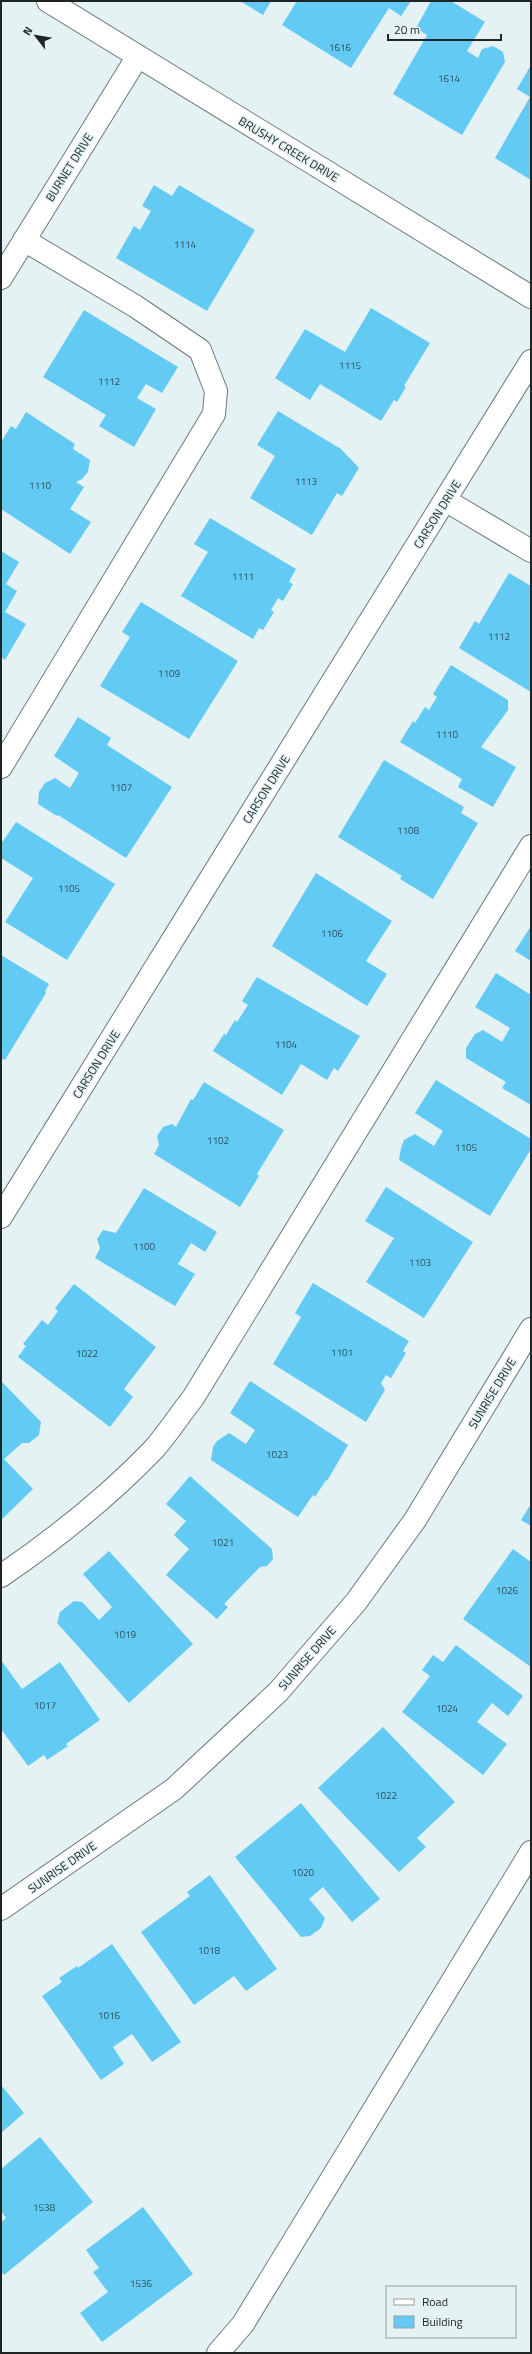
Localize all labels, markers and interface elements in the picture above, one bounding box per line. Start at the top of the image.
north arrow [16,16,56,56]
scale bar [388,16,501,42]
text: 20 m [394,20,420,39]
text: N [19,23,36,38]
house number: 1616 [329,40,352,55]
house number: 1614 [438,71,461,86]
street label: BRUSHY CREEK DRIVE [235,111,343,187]
street label: BURNET DRIVE [40,129,98,205]
house number: 1114 [174,237,197,252]
house number: 1115 [339,358,362,373]
house number: 1112 [98,374,120,389]
house number: 1113 [295,474,317,489]
street label: CARSON DRIVE [408,476,466,552]
house number: 1110 [29,478,52,493]
house number: 1111 [232,569,254,584]
house number: 1112 [488,629,510,644]
house number: 1109 [158,666,181,681]
house number: 1110 [436,727,459,742]
street label: CARSON DRIVE [237,751,295,827]
house number: 1107 [110,780,132,795]
house number: 1108 [397,823,420,838]
house number: 1105 [58,881,81,896]
house number: 1106 [321,926,344,941]
street label: CARSON DRIVE [67,1026,125,1102]
house number: 1104 [275,1037,298,1052]
house number: 1102 [207,1133,229,1148]
house number: 1105 [455,1140,478,1155]
house number: 1100 [133,1239,156,1254]
house number: 1103 [409,1255,431,1270]
house number: 1101 [331,1345,353,1360]
house number: 1022 [76,1346,98,1361]
street label: SUNRISE DRIVE [463,1353,521,1432]
house number: 1023 [266,1447,288,1462]
house number: 1021 [212,1535,234,1550]
house number: 1026 [496,1583,519,1598]
street label: SUNRISE DRIVE [274,1621,341,1694]
house number: 1019 [114,1627,137,1642]
house number: 1017 [34,1698,56,1713]
house number: 1024 [436,1701,459,1716]
house number: 1022 [375,1788,397,1803]
street label: SUNRISE DRIVE [24,1836,101,1898]
house number: 1020 [292,1865,315,1880]
house number: 1018 [198,1943,221,1958]
house number: 1016 [98,2008,121,2023]
house number: 1538 [33,2200,56,2215]
house number: 1536 [130,2276,153,2291]
legend [386,2286,516,2338]
text: Road [422,2292,448,2311]
text: Building [422,2312,463,2331]

